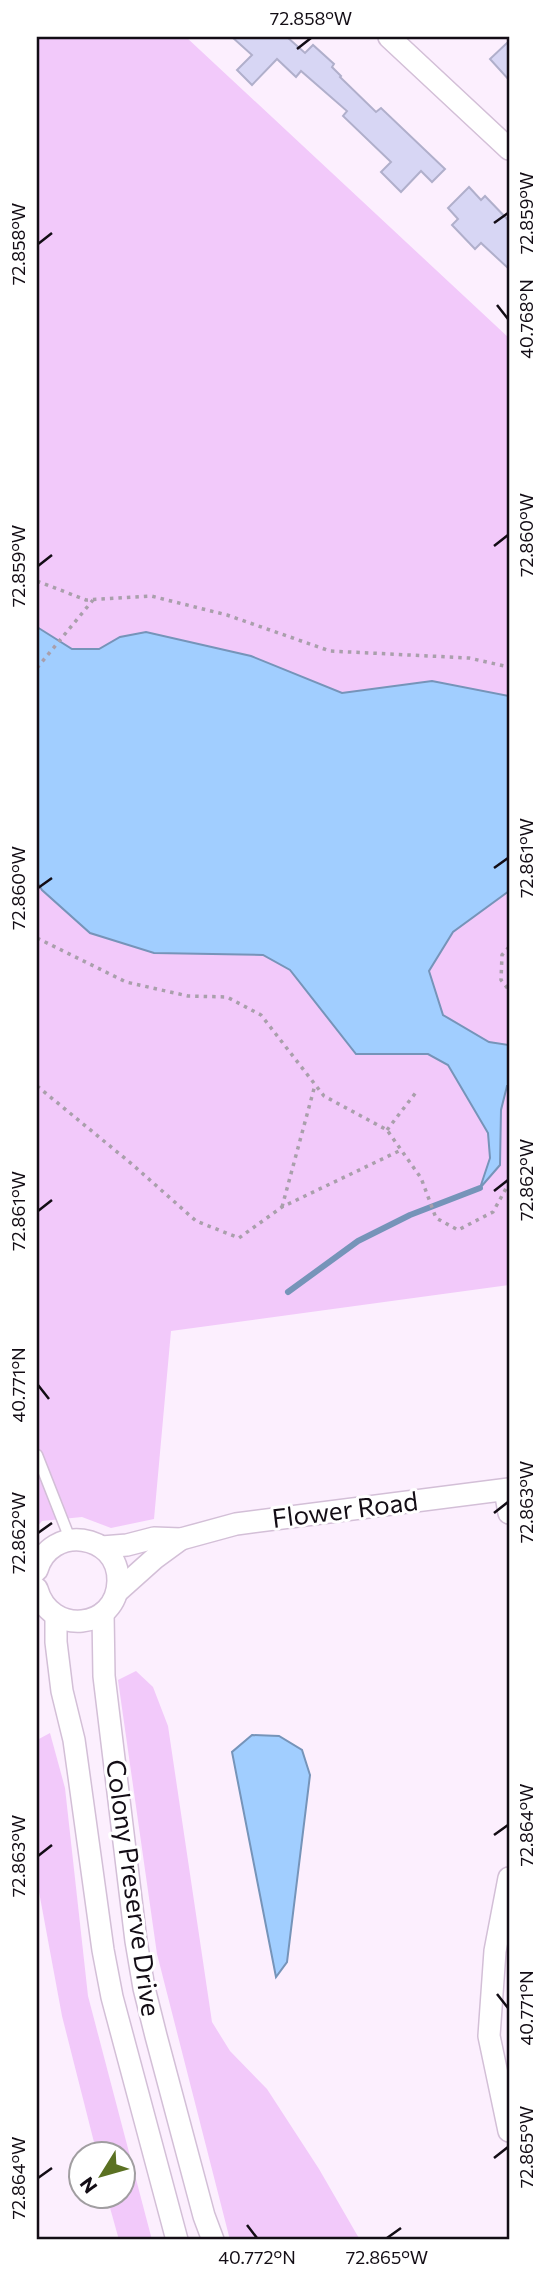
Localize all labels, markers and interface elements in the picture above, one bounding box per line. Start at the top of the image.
text: 72.858°W [270,7,352,29]
text: 72.859°W [515,172,537,254]
text: 72.858°W [7,203,29,285]
text: 40.768°N [515,279,537,359]
text: 72.860°W [515,493,537,577]
text: 72.859°W [7,525,29,607]
text: 72.861°W [515,818,537,898]
text: 72.860°W [7,846,29,930]
text: 72.862°W [515,1139,537,1221]
text: 72.861°W [7,1171,29,1251]
text: 40.771°N [7,1347,29,1423]
text: 72.863°W [515,1461,537,1543]
street label: Flower Road [270,1484,420,1533]
text: 72.862°W [7,1492,29,1574]
street label: Colony Preserve Drive [101,1757,168,2018]
text: 72.864°W [515,1784,537,1866]
text: 72.863°W [7,1815,29,1897]
text: 40.771°N [515,1970,537,2046]
text: 72.865°W [515,2106,537,2188]
text: 72.864°W [7,2137,29,2219]
north arrow [66,2140,136,2210]
text: N [75,2173,102,2198]
text: 40.772°N [218,2246,296,2268]
text: 72.865°W [346,2246,428,2268]

